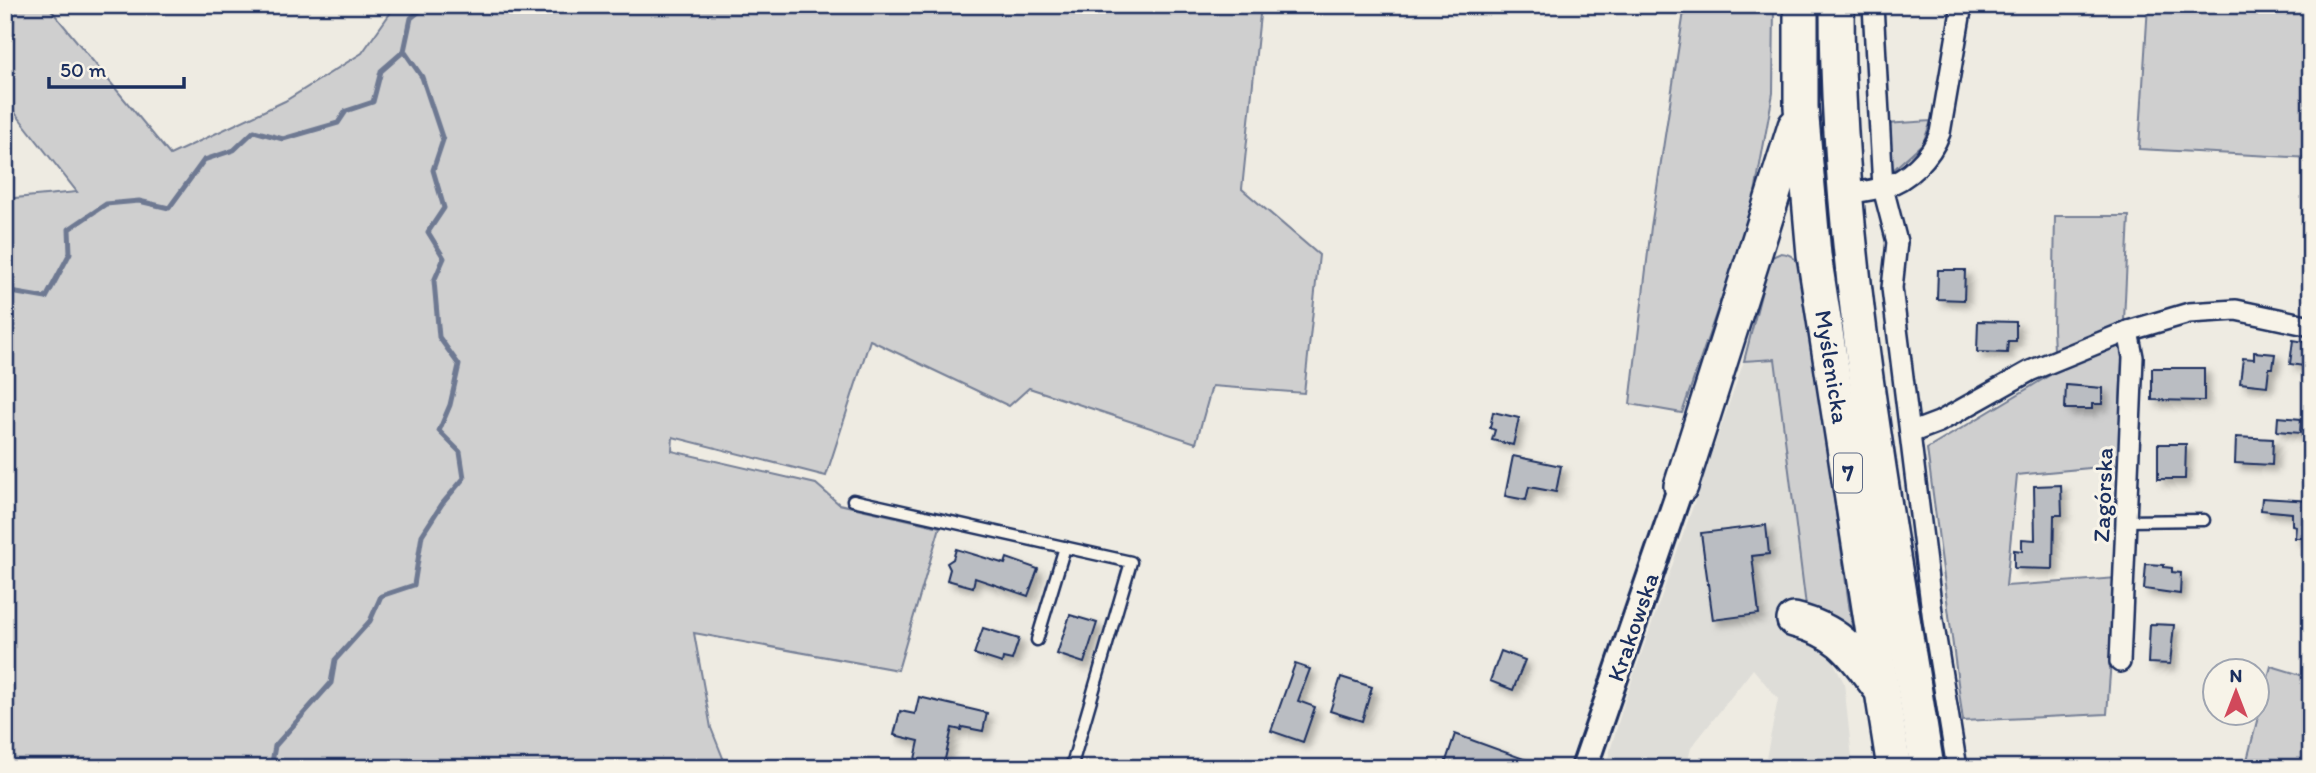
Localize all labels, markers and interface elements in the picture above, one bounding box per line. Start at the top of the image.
scale bar [49,46,184,90]
text: 50 m [60,57,107,82]
street label: Myślenicka [1809,308,1856,426]
street label: Zagórska [2086,447,2119,543]
road number: 7 [1834,453,1862,492]
street label: Krakowska [1600,568,1665,685]
north arrow [2200,658,2270,728]
text: N [2230,664,2242,687]

